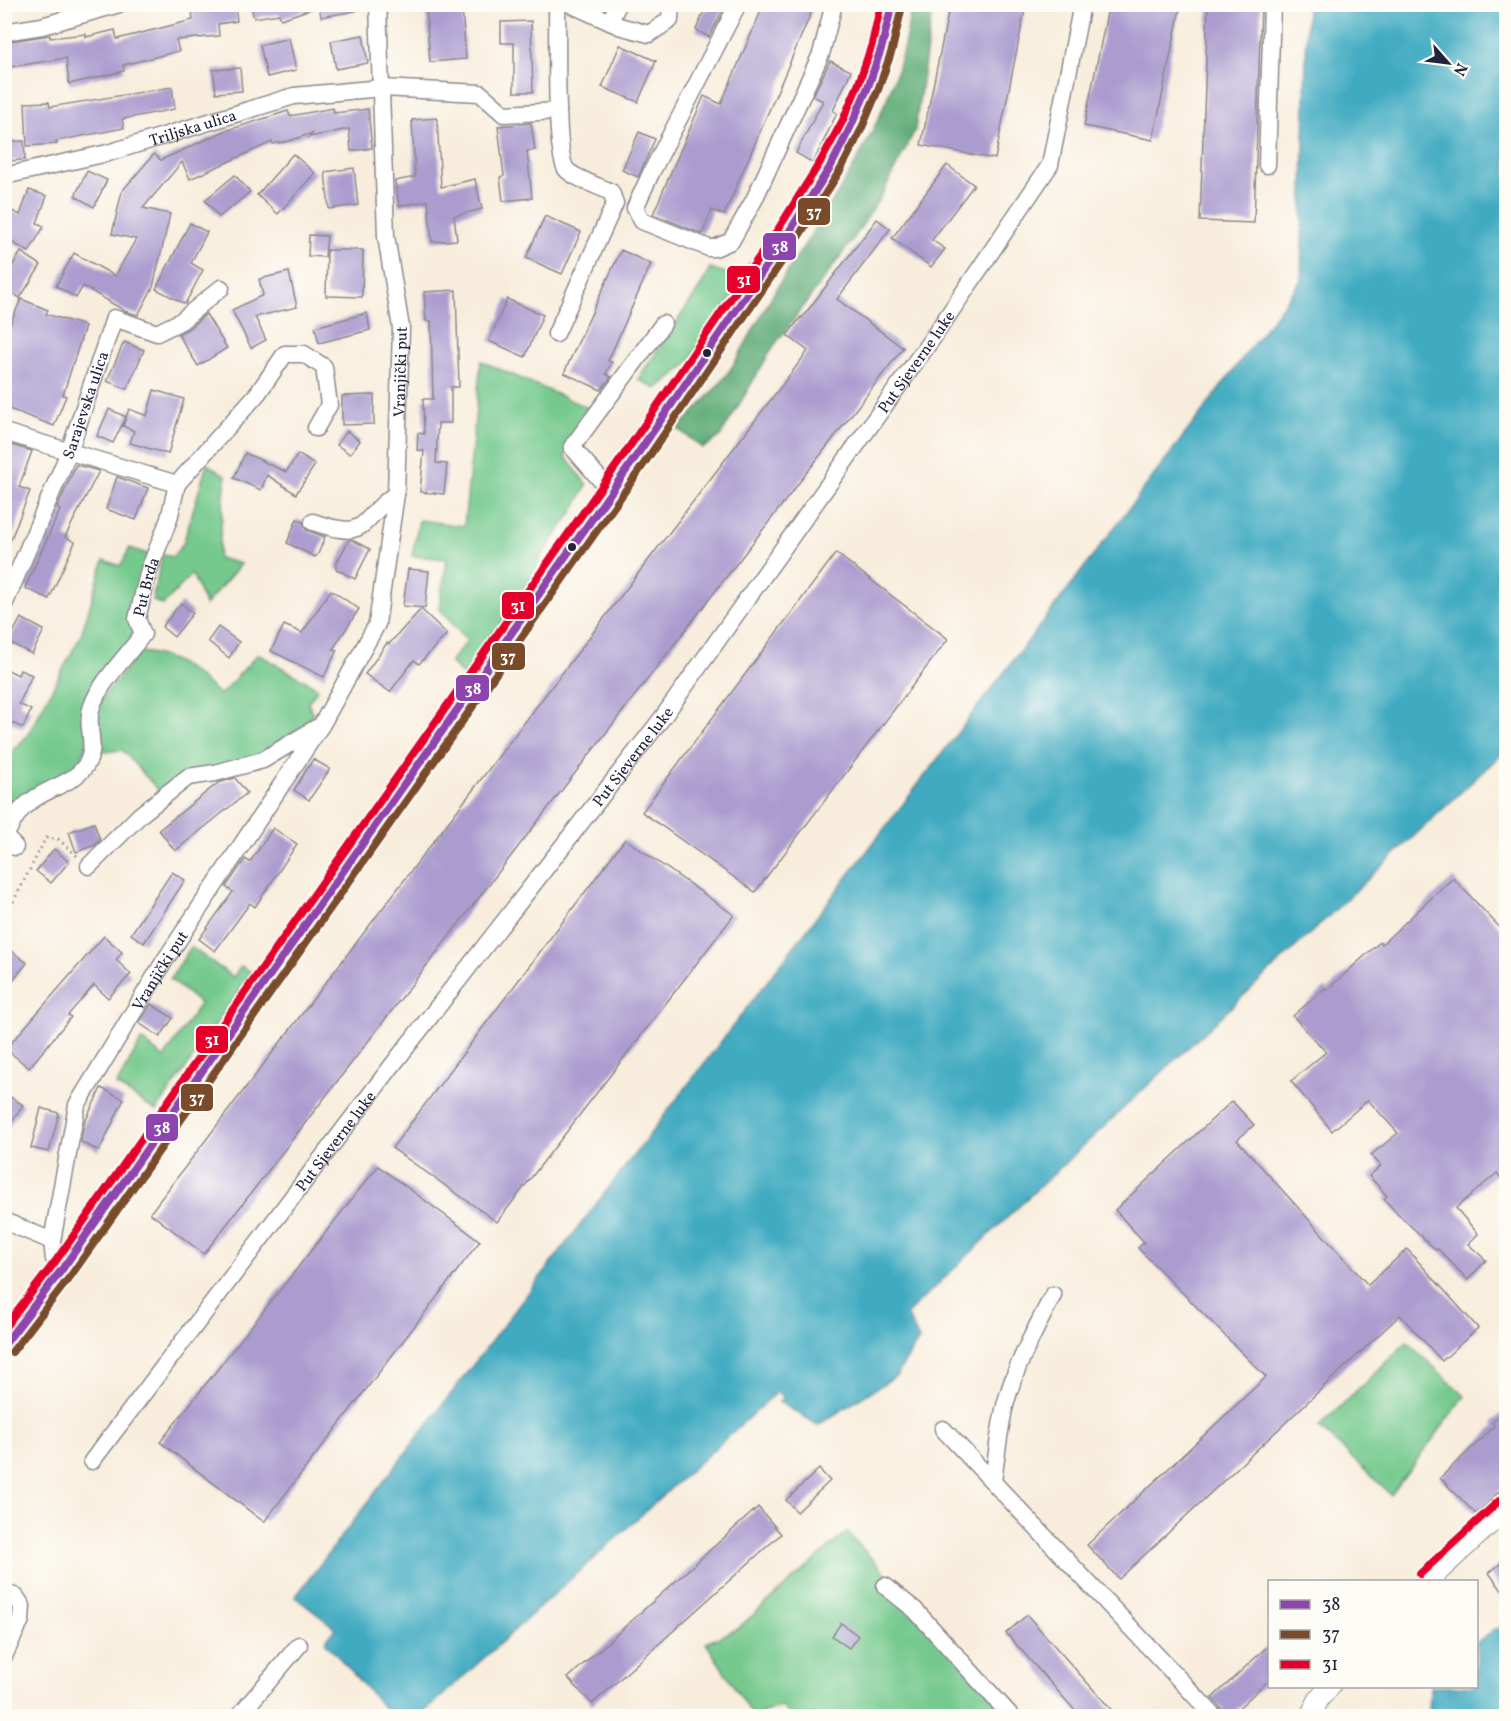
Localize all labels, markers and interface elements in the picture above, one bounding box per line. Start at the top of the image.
north arrow [1418,33,1478,93]
text: N [1447,59,1472,80]
street label: Triljska ulica [147,105,240,153]
line badge: 37 [797,197,831,226]
text: 37 [806,202,822,224]
line badge: 38 [762,232,797,261]
text: 38 [772,237,788,259]
line badge: 31 [726,265,761,294]
text: 31 [737,270,751,292]
street label: Put Sjeverne luke [873,307,961,418]
street label: Vranjički put [389,326,414,418]
unlabelled marker [701,347,713,359]
street label: Sarajevska ulica [58,349,115,463]
unlabelled marker [566,541,578,553]
street label: Put Brda [129,554,166,619]
line badge: 31 [501,591,535,620]
text: 31 [511,596,525,618]
line badge: 37 [491,642,526,671]
text: 37 [500,647,516,669]
line badge: 38 [455,674,490,702]
text: 38 [465,679,481,701]
street label: Put Sjeverne luke [588,703,680,812]
street label: Vranjički put [128,927,195,1016]
line badge: 31 [195,1025,229,1054]
text: 31 [205,1030,219,1052]
line badge: 37 [180,1083,214,1112]
street label: Put Sjeverne luke [291,1087,382,1197]
text: 37 [189,1088,205,1110]
line badge: 38 [145,1113,179,1142]
text: 38 [154,1118,170,1140]
legend [1268,1580,1478,1688]
text: 38 [1322,1593,1340,1618]
text: 37 [1322,1623,1340,1648]
text: 31 [1322,1653,1338,1678]

